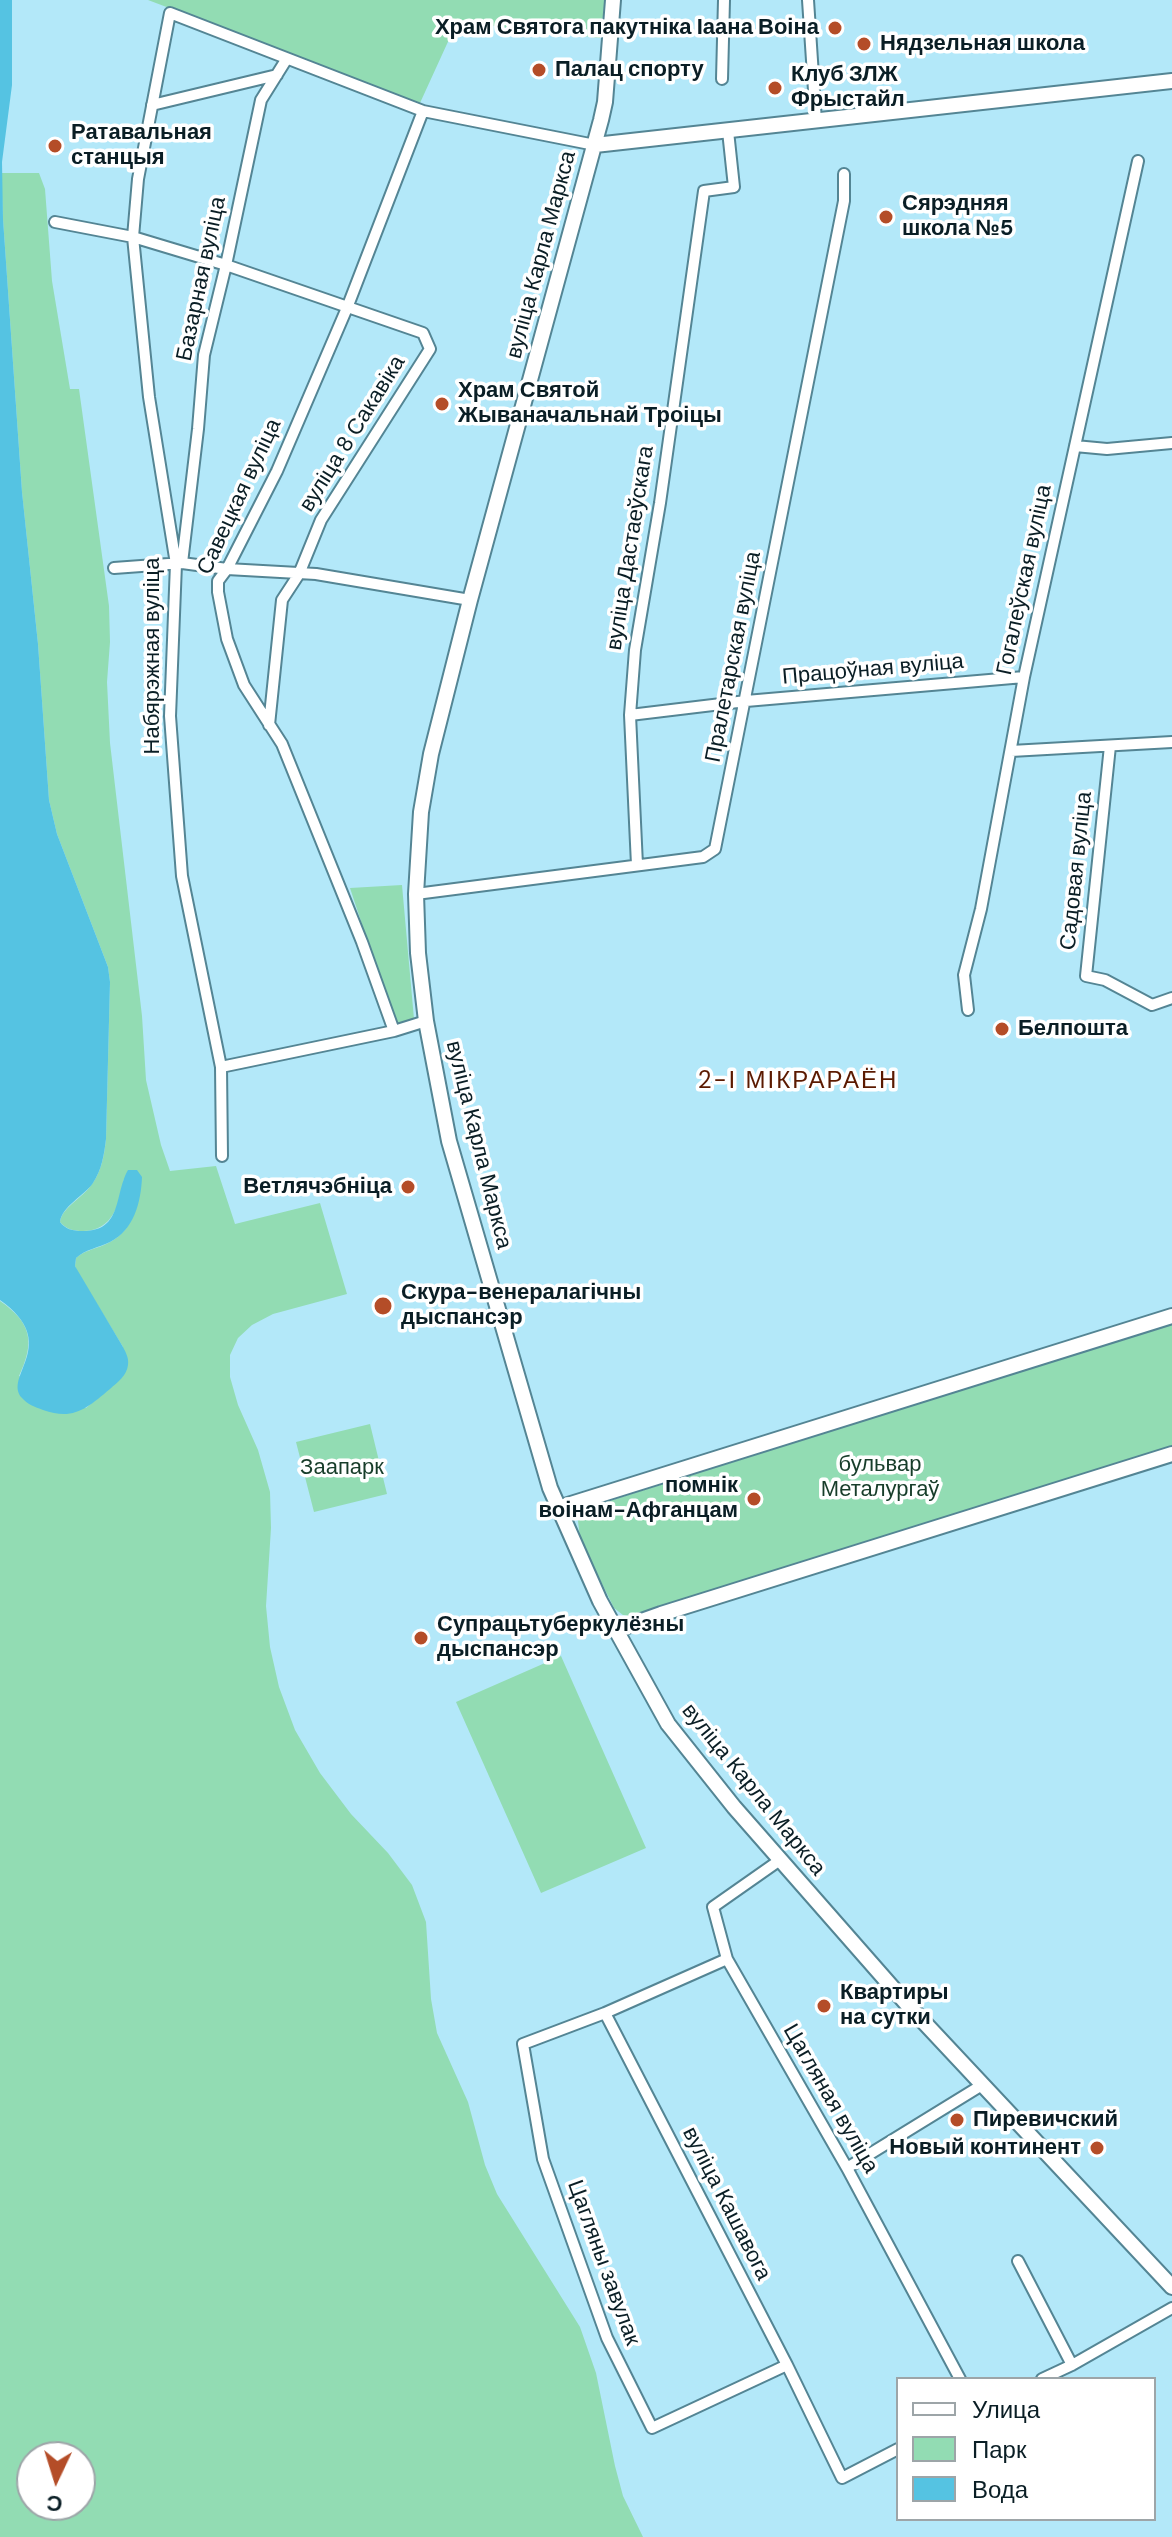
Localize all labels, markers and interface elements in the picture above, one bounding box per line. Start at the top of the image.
place label: Храм Святога пакутніка Іаана Воіна [435,15,819,41]
marker: Храм Святога пакутніка Іаана Воіна [826,19,844,37]
place label: Нядзельная школа [880,31,1085,57]
marker: Нядзельная школа [855,35,873,53]
place label: Палац спорту [555,57,704,83]
marker: Палац спорту [530,61,548,79]
place label: Клуб ЗЛЖ Фрыстайл [791,62,905,114]
marker: Клуб ЗЛЖ Фрыстайл [766,79,784,97]
place label: Ратавальная станцыя [71,120,212,172]
marker: Ратавальная станцыя [46,137,64,155]
street label: вуліца Карла Маркса [502,148,582,362]
place label: Сярэдняя школа №5 [902,191,1014,242]
street label: Базарная вуліца [172,194,232,364]
marker: Сярэдняя школа №5 [877,208,895,226]
street label: вуліца 8 Сакавіка [294,351,412,517]
place label: Храм Святой Жываначальнай Троіцы [458,378,722,430]
marker: Храм Святой Жываначальнай Троіцы [433,395,451,413]
street label: Савецкая вуліца [192,415,288,579]
street label: вуліца Дастаеўскага [602,444,660,652]
street label: Гогалеўская вуліца [992,482,1058,678]
street label: Пралетарская вуліца [701,549,767,765]
street label: Набярэжная вуліца [140,558,166,754]
street label: Працоўная вуліца [781,649,965,691]
street label: Садовая вуліца [1056,790,1098,952]
place label: Белпошта [1018,1016,1128,1042]
marker: Белпошта [993,1020,1011,1038]
street label: вуліца Карла Маркса [439,1038,517,1252]
district label: 2-І МІКРАРАЁН [698,1068,898,1096]
place label: Ветлячэбніца [243,1174,392,1200]
marker: Ветлячэбніца [399,1178,417,1196]
place label: Скура-венералагічны дыспансэр [401,1280,641,1332]
marker: Скура-венералагічны дыспансэр [372,1295,394,1317]
park label: бульвар Металургаў [821,1452,939,1504]
park label: Заапарк [300,1455,384,1481]
place label: помнік воінам-Афганцам [539,1473,738,1524]
marker: помнік воінам-Афганцам [745,1490,763,1508]
place label: Супрацьтуберкулёзны дыспансэр [437,1612,684,1664]
marker: Супрацьтуберкулёзны дыспансэр [412,1629,430,1647]
street label: вуліца Карла Маркса [675,1699,831,1881]
place label: Квартиры на сутки [840,1980,949,2032]
marker: Квартиры на сутки [815,1997,833,2015]
street label: Цагляная вуліца [777,2020,883,2178]
place label: Пиревичский [973,2107,1118,2133]
marker: Пиревичский [948,2111,966,2129]
street label: вуліца Кашавога [676,2123,776,2285]
place label: Новый континент [889,2135,1081,2161]
marker: Новый континент [1088,2139,1106,2157]
street label: Цагляны завулак [561,2177,645,2349]
legend [896,2377,1156,2521]
text: Улица [972,2394,1040,2425]
text: Парк [972,2434,1026,2465]
north arrow [16,2441,96,2521]
text: Вода [972,2474,1028,2505]
text: С [46,2488,63,2518]

